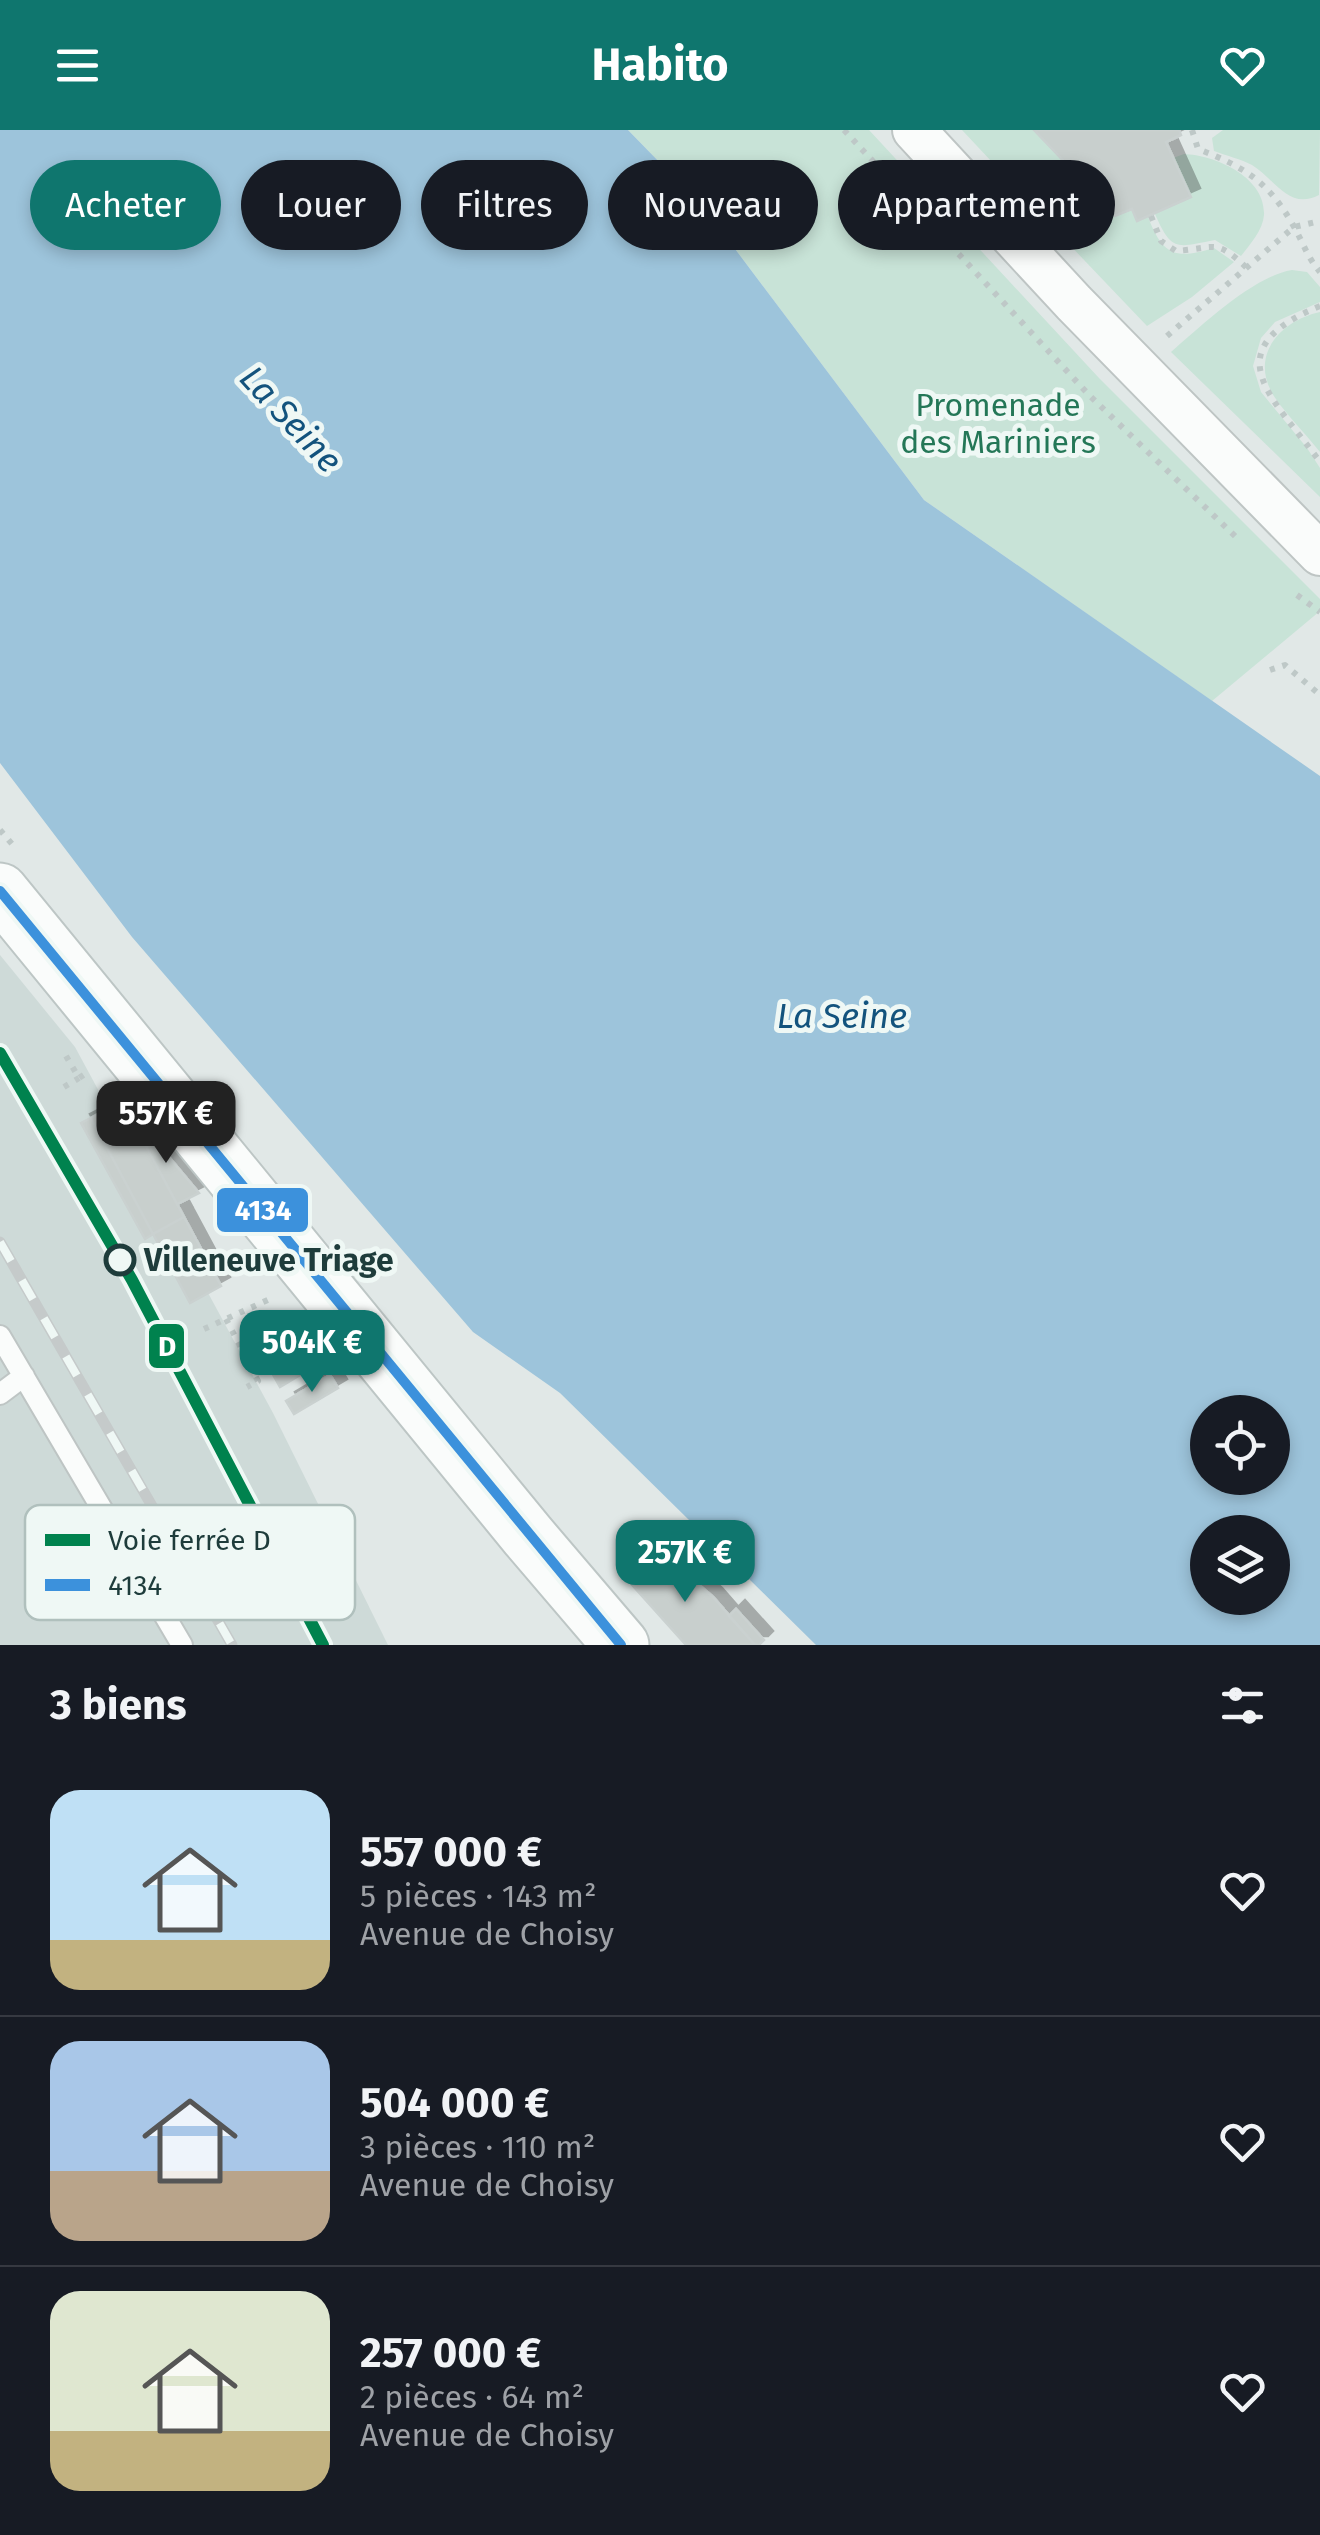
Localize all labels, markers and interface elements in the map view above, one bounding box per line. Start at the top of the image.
icon: menu [50,38,105,93]
text: Habito [591,38,729,92]
icon: heart [1215,38,1270,93]
chip: Acheter [30,160,221,250]
chip: Louer [241,160,401,250]
chip: Filtres [421,160,588,250]
chip: Nouveau [608,160,818,250]
chip: Appartement [838,160,1115,250]
water label: La Seine [231,357,351,481]
park label: Promenade des Mariniers [900,386,1096,461]
water label: La Seine [777,995,907,1037]
pin: 557K € [85,1081,247,1166]
text: 557K € [119,1094,213,1132]
line badge: 4134 [215,1186,310,1234]
text: 4134 [234,1194,292,1227]
place label: Villeneuve Triage [143,1241,394,1279]
marker: Villeneuve Triage [105,1245,135,1275]
pin: 504K € [231,1310,393,1395]
line badge: D [147,1322,186,1370]
text: 504K € [262,1323,362,1361]
text: D [158,1330,176,1363]
map controls [1190,1395,1290,1615]
button: locate [1190,1395,1290,1495]
legend [25,1505,355,1620]
button: layers [1190,1515,1290,1615]
pin: 257K € [604,1520,766,1605]
text: Voie ferrée D [108,1524,271,1557]
text: 257K € [638,1533,732,1571]
text: 4134 [108,1569,162,1602]
icon: filters [1215,1678,1270,1733]
text: 3 biens [50,1680,186,1730]
text: 557 000 € [360,1827,542,1877]
icon: home [130,1830,250,1950]
icon: heart [1215,1863,1270,1918]
text: 5 pièces · 143 m² [360,1877,597,1915]
text: Avenue de Choisy [360,1915,614,1953]
text: 504 000 € [360,2078,549,2128]
icon: home [130,2081,250,2201]
icon: heart [1215,2114,1270,2169]
text: 3 pièces · 110 m² [360,2128,595,2166]
text: Avenue de Choisy [360,2166,614,2204]
text: 257 000 € [360,2328,541,2378]
icon: home [130,2331,250,2451]
icon: heart [1215,2364,1270,2419]
text: 2 pièces · 64 m² [360,2378,584,2416]
text: Avenue de Choisy [360,2416,614,2454]

